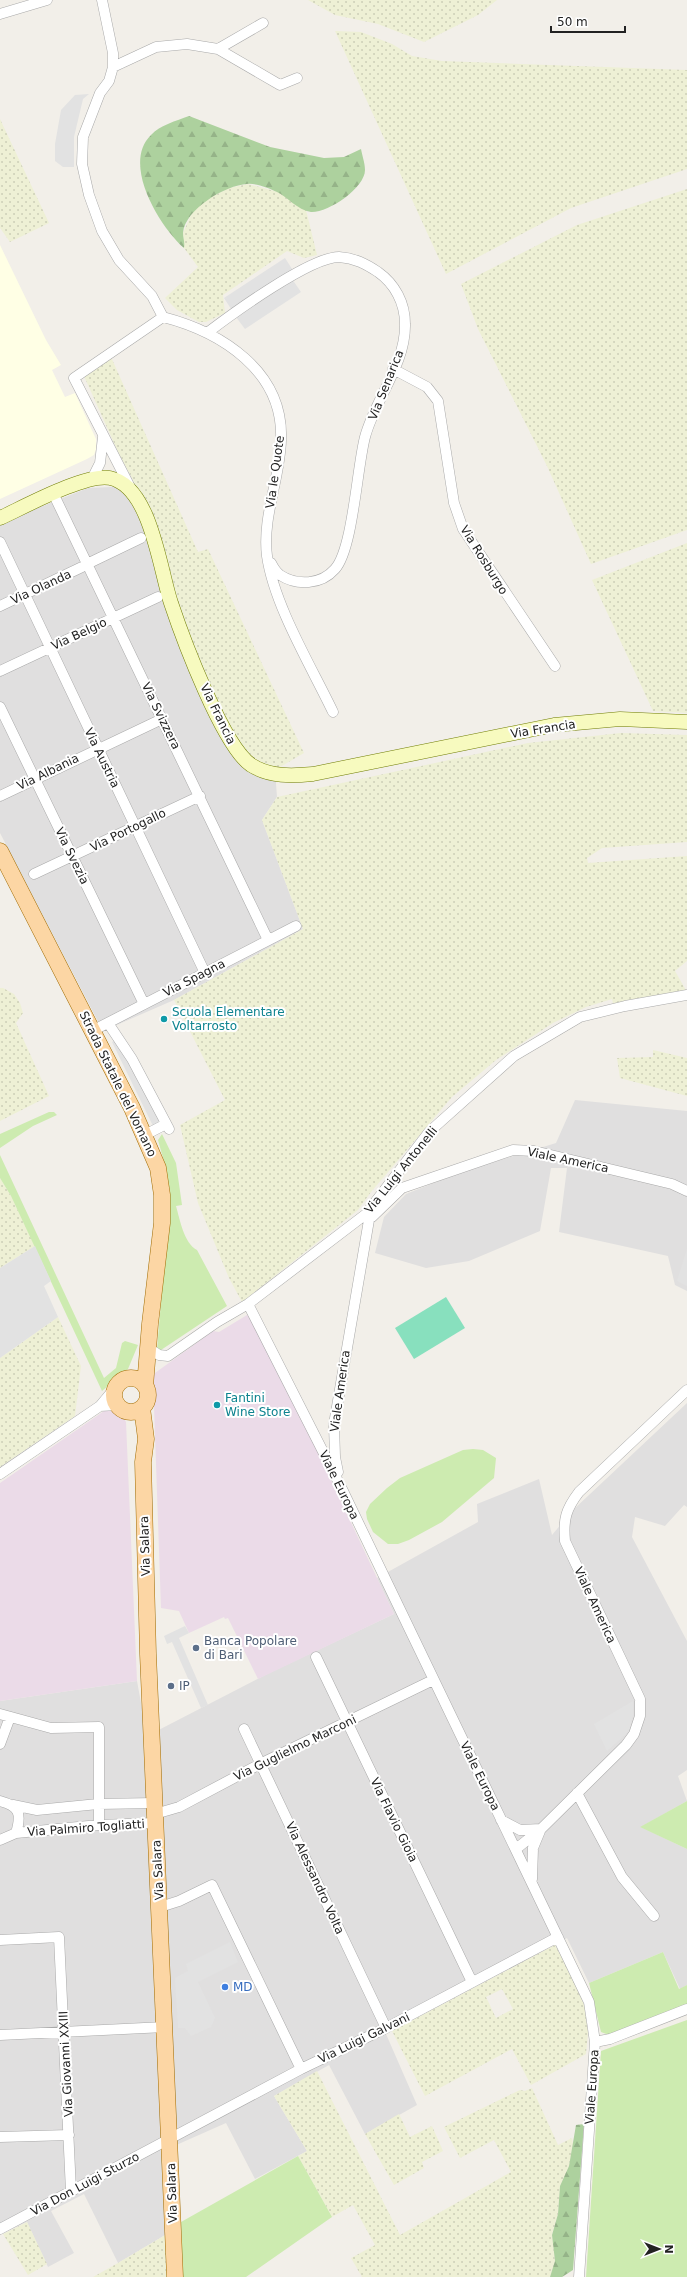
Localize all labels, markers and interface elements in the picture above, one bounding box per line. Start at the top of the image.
scale bar [551,8,625,34]
text: 50 m [557,15,588,29]
street label: Via Senarica [366,348,406,422]
street label: Via le Quote [263,435,287,509]
street label: Via Rosburgo [457,523,511,597]
street label: Via Olanda [9,567,73,607]
street label: Via Belgio [49,615,109,653]
street label: Via Svizzera [139,680,183,752]
street label: Via Francia [197,681,239,747]
street label: Via Francia [509,717,577,741]
street label: Via Austria [81,726,123,790]
street label: Via Albania [15,751,81,793]
street label: Via Portogallo [88,806,168,854]
street label: Via Svezia [52,825,92,887]
street label: Via Spagna [161,956,227,1000]
place label: Scuola Elementare Voltarrosto [172,1005,285,1033]
street label: Strada Statale del Vomano [77,1009,159,1159]
marker: Scuola Elementare Voltarrosto [159,1014,169,1024]
street label: Via Luigi Antonelli [362,1124,440,1216]
street label: Viale America [526,1145,610,1175]
street label: Viale America [327,1349,353,1433]
place label: Fantini Wine Store [225,1391,290,1419]
marker: Fantini Wine Store [212,1400,222,1410]
street label: Viale Europa [316,1448,362,1522]
street label: Via Salara [137,1516,153,1576]
street label: Viale America [571,1565,619,1645]
place label: Banca Popolare di Bari [204,1634,297,1662]
marker: Banca Popolare di Bari [191,1643,201,1653]
place label: IP [179,1679,190,1693]
marker: IP [166,1681,176,1691]
street label: Via Guglielmo Marconi [232,1712,358,1784]
street label: Viale Europa [457,1739,503,1813]
street label: Via Flavio Gioia [367,1775,421,1865]
street label: Via Palmiro Togliatti [27,1817,145,1839]
street label: Via Alessandro Volta [283,1820,347,1936]
street label: Via Salara [149,1839,167,1901]
place label: MD [233,1980,253,1994]
marker: MD [220,1982,230,1992]
street label: Via Luigi Galvani [316,2010,412,2066]
street label: Via Giovanni XXIII [56,2011,76,2117]
street label: Viale Europa [582,2049,602,2125]
street label: Via Don Luigi Sturzo [28,2149,142,2219]
street label: Via Salara [164,2163,180,2223]
north arrow [639,2229,679,2269]
text: N [662,2244,675,2254]

